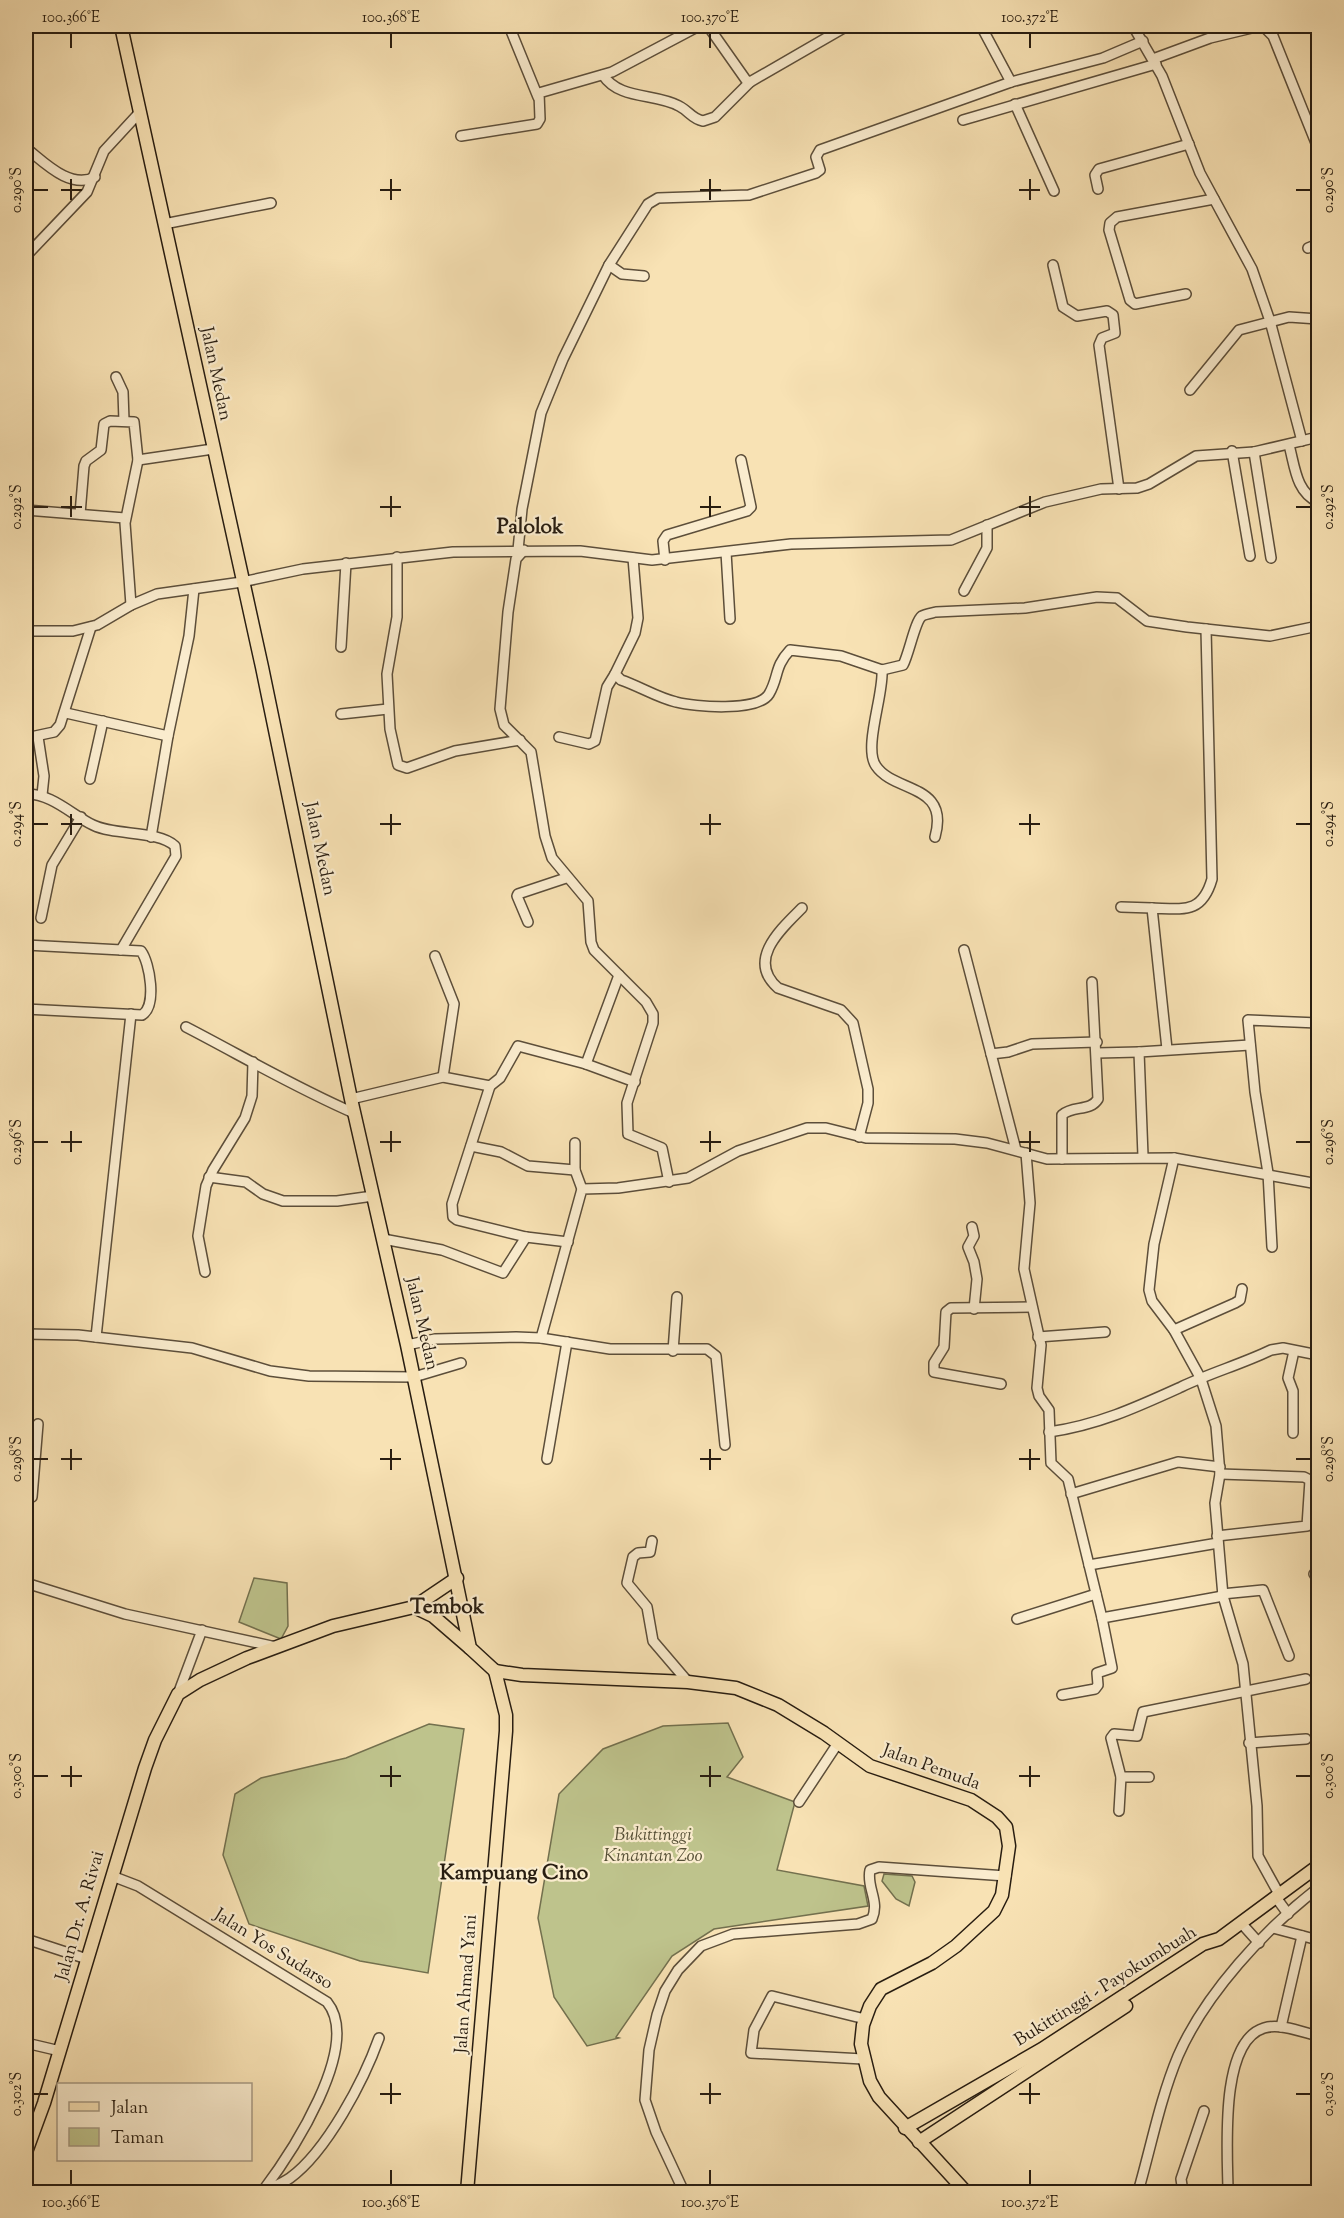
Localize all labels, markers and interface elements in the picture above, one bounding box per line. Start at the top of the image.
text: 100.366°E [42,8,100,29]
text: 100.368°E [362,8,420,29]
text: 100.370°E [681,8,739,29]
text: 100.372°E [1001,8,1059,29]
text: 0.290°S [7,167,28,213]
text: 0.290°S [1319,167,1340,213]
street label: Jalan Medan [192,324,238,424]
text: 0.292°S [7,484,28,530]
text: 0.292°S [1319,484,1340,530]
district label: Palolok [497,513,564,543]
street label: Jalan Medan [296,799,342,899]
text: 0.294°S [7,801,28,847]
text: 0.294°S [1319,801,1340,847]
text: 0.296°S [7,1119,28,1165]
text: 0.296°S [1319,1119,1340,1165]
street label: Jalan Medan [397,1274,444,1374]
text: 0.298°S [7,1436,28,1482]
text: 0.298°S [1319,1436,1340,1482]
district label: Tembok [410,1593,485,1623]
street label: Jalan Pemuda [877,1738,984,1798]
text: 0.300°S [7,1753,28,1799]
text: 0.300°S [1319,1753,1340,1799]
park label: Bukittinggi Kinantan Zoo [603,1823,703,1870]
street label: Jalan Dr. A. Rivai [50,1848,112,1985]
district label: Kampuang Cino [440,1859,589,1889]
street label: Jalan Yos Sudarso [208,1902,338,1997]
street label: Jalan Ahmad Yani [449,1914,485,2055]
street label: Bukittinggi - Payokumbuah [1010,1920,1203,2054]
text: 0.302°S [7,2072,28,2116]
text: 0.302°S [1319,2072,1340,2116]
legend [57,2083,252,2161]
text: Jalan [110,2096,149,2122]
text: Taman [111,2126,165,2152]
text: 100.366°E [42,2193,100,2214]
text: 100.368°E [362,2193,420,2214]
text: 100.370°E [681,2193,739,2214]
text: 100.372°E [1001,2193,1059,2214]

